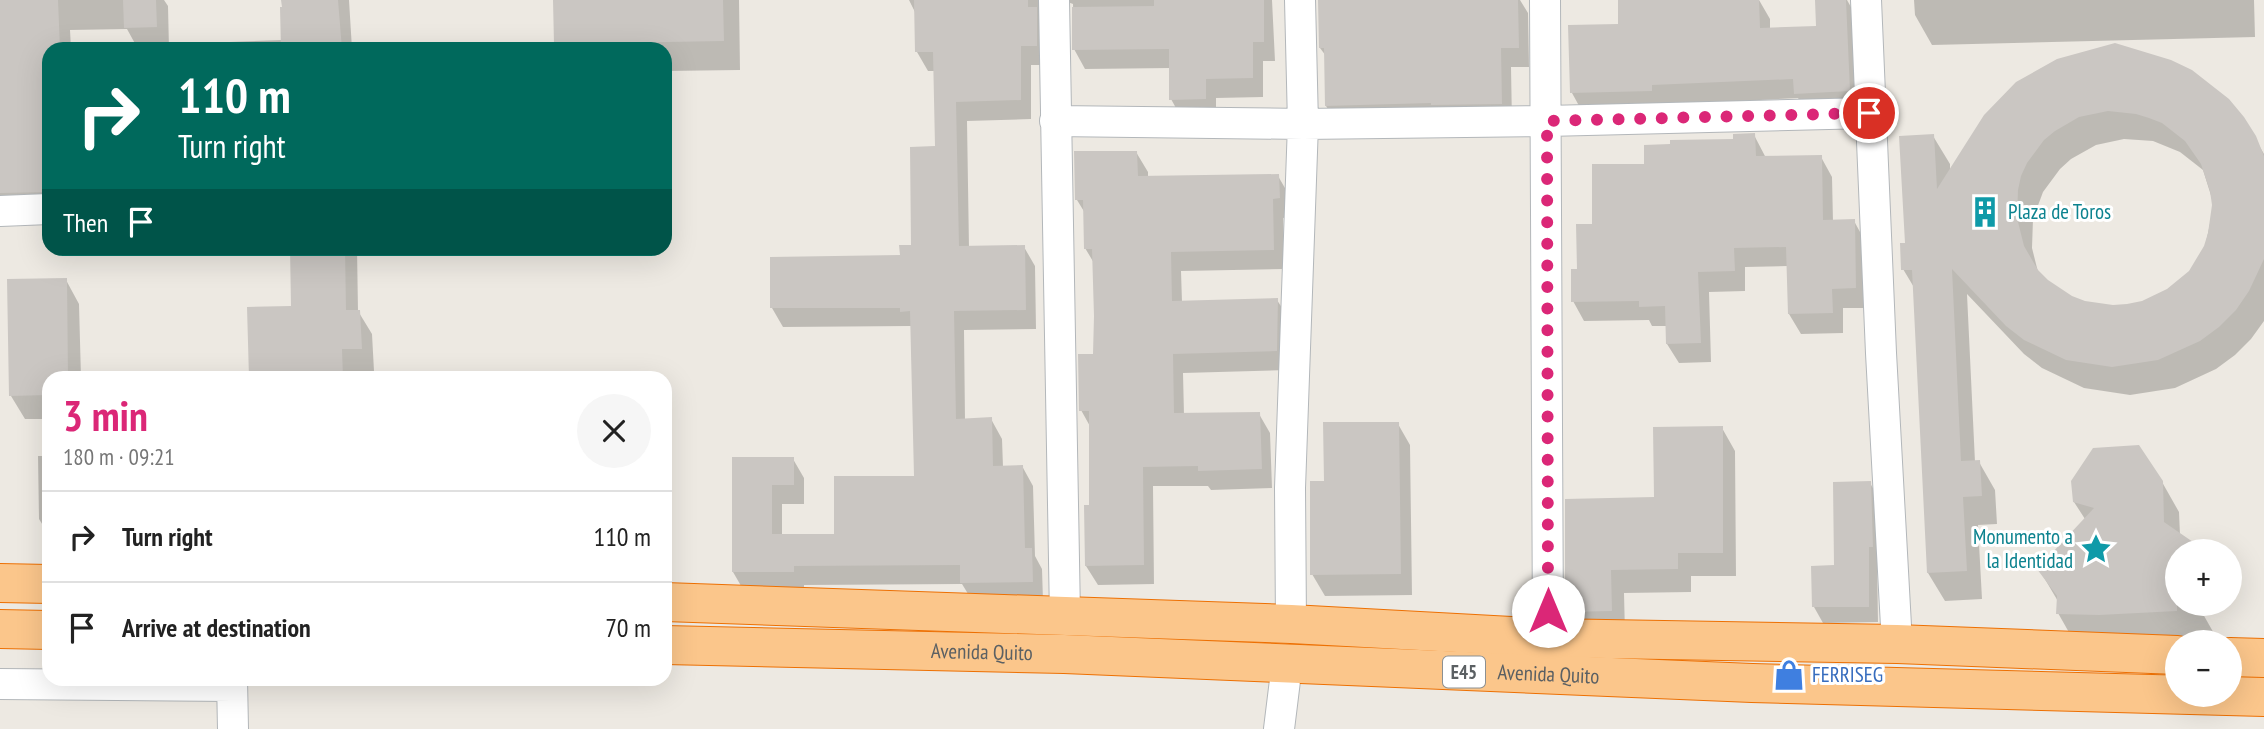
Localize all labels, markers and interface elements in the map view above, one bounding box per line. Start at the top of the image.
text: 110 m [178,63,291,127]
icon: right [63,70,154,161]
pin [1839,83,1899,143]
icon: arrive [1850,94,1888,132]
text: Turn right [178,125,286,167]
building icon: Plaza de Toros [1968,195,2002,229]
place label: Plaza de Toros [2008,198,2111,225]
icon: arrive [122,203,160,241]
text: Then [63,206,108,239]
text: 3 min [63,388,148,443]
button: close [577,394,651,468]
text: 180 m · 09:21 [63,442,175,471]
icon: right [63,518,101,556]
text: Turn right [122,520,213,553]
text: 110 m [593,520,651,553]
place label: Monumento a la Identidad [1973,523,2073,574]
place icon: Monumento a la Identidad [2079,532,2113,566]
map controls [2165,539,2242,707]
button: + [2165,539,2242,616]
position arrow [1511,574,1585,648]
icon: arrive [63,609,101,647]
text: Arrive at destination [122,611,311,644]
text: 70 m [605,611,651,644]
button: − [2165,630,2242,707]
street label: Avenida Quito [931,637,1033,666]
road number: E45 [1443,656,1485,688]
street label: Avenida Quito [1497,658,1600,690]
shop icon: FERRISEG [1772,658,1806,692]
place label: FERRISEG [1812,661,1883,688]

